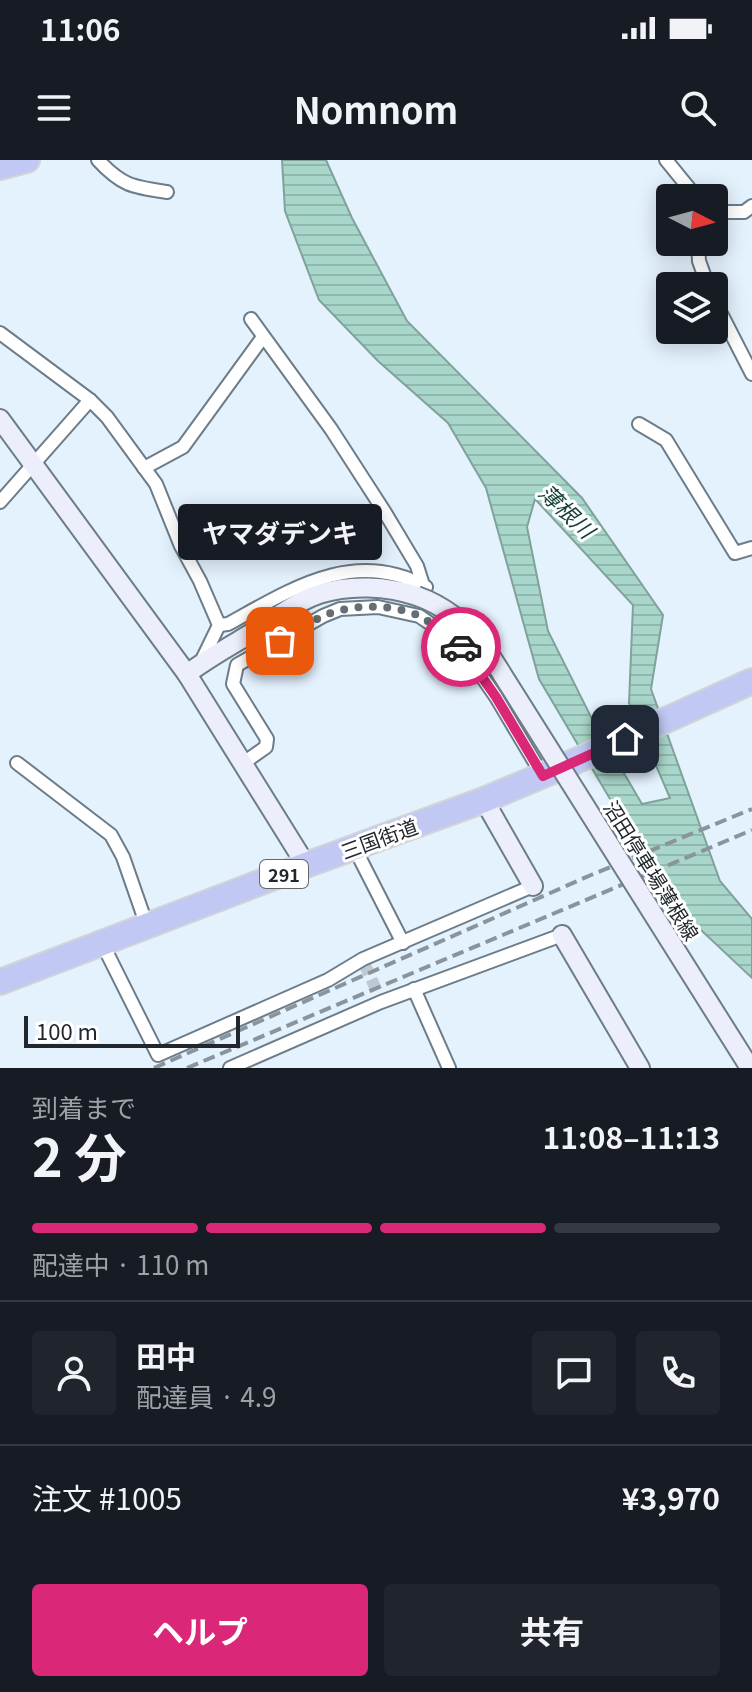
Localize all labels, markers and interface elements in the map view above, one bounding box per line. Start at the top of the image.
text: 11:06 [40,6,121,50]
text: Nomnom [294,82,458,134]
icon: menu [32,86,76,130]
icon: search [676,86,720,130]
north arrow [656,184,728,256]
map controls [656,184,728,344]
button: layers [656,272,728,344]
water label: 薄根川 [533,476,604,546]
callout: ヤマダデンキ [178,505,382,561]
text: ヤマダデンキ [202,513,358,550]
pin [246,607,314,675]
courier [421,607,501,687]
icon: bag [258,619,302,663]
icon: car [439,625,483,669]
pin [591,705,659,773]
icon: home [603,717,647,761]
street label: 沼田停車場薄根線 [597,794,707,946]
street label: 三国街道 [336,811,422,865]
road number: 291 [260,860,308,888]
scale bar [24,1012,240,1048]
text: 100 m [36,1014,98,1046]
text: 到着まで [32,1088,136,1125]
text: 11:08–11:13 [543,1114,720,1158]
text: 2 分 [32,1117,126,1192]
text: 配達中 · 110 m [32,1245,209,1282]
button: person [32,1331,116,1415]
button: chat [532,1331,616,1415]
button: phone [636,1331,720,1415]
text: 田中 [136,1333,196,1377]
text: 配達員 · 4.9 [136,1377,276,1414]
text: 注文 #1005 [32,1475,182,1519]
text: ¥3,970 [622,1475,720,1519]
button: ヘルプ [32,1584,368,1676]
button: 共有 [384,1584,720,1676]

